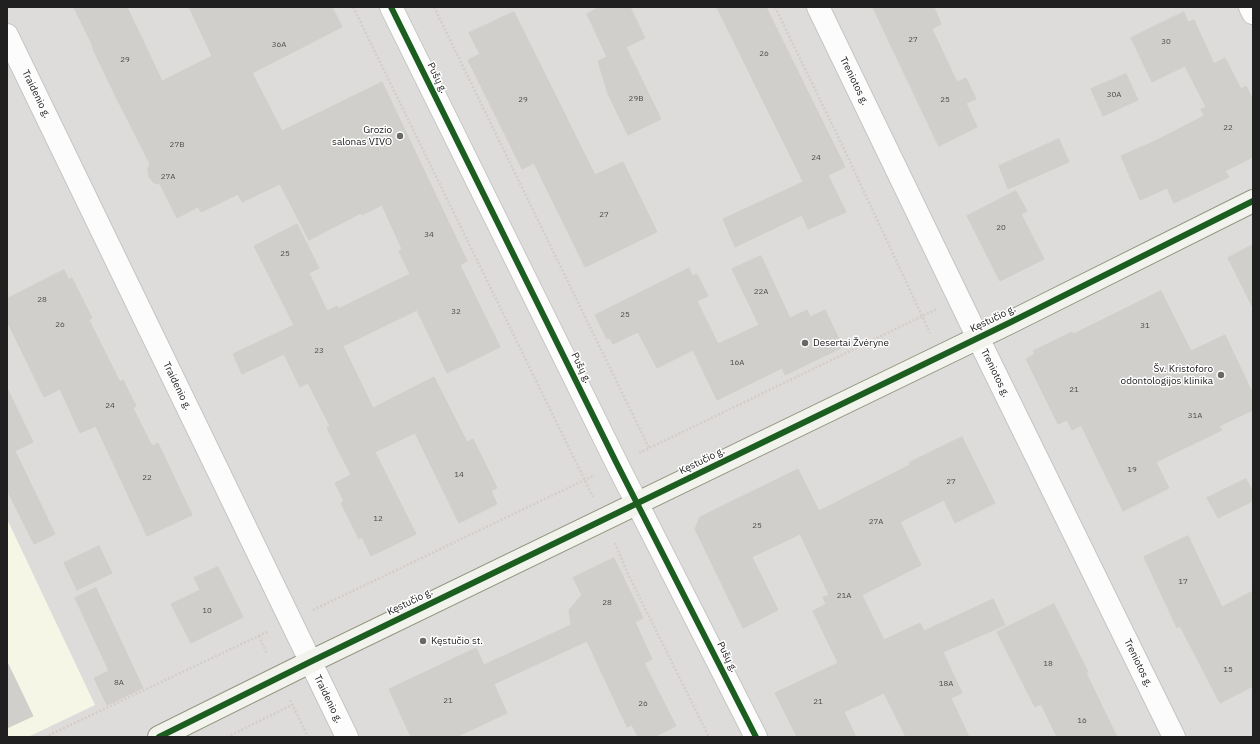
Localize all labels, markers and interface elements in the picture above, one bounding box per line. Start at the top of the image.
house number: 27 [908,35,918,45]
house number: 30 [1161,37,1171,47]
house number: 36A [272,40,286,50]
house number: 26 [759,49,769,59]
house number: 29 [120,55,130,65]
street label: Treniotos g. [837,55,871,107]
street label: Pušų g. [424,61,450,95]
street label: Traidenio g. [19,68,53,120]
house number: 30A [1107,90,1121,100]
house number: 29B [629,94,643,104]
house number: 29 [518,95,528,105]
house number: 25 [940,95,950,105]
house number: 22 [1223,123,1233,133]
place label: Grozio salonas VIVO [332,124,392,148]
marker: Grozio salonas VIVO [395,131,405,141]
house number: 27B [170,140,184,150]
house number: 24 [811,153,821,163]
house number: 27A [161,172,175,182]
house number: 27 [599,210,609,220]
house number: 20 [996,223,1006,233]
house number: 34 [424,230,434,240]
house number: 25 [280,249,290,259]
house number: 22A [754,287,768,297]
house number: 28 [37,295,47,305]
street label: Kęstučio g. [968,303,1018,335]
house number: 32 [451,307,461,317]
house number: 25 [620,310,630,320]
house number: 26 [55,320,65,330]
house number: 31 [1140,321,1150,331]
place label: Desertai Žvėryne [813,337,889,349]
marker: Desertai Žvėryne [800,338,810,348]
house number: 23 [314,346,324,356]
street label: Treniotos g. [978,347,1012,399]
street label: Pušų g. [568,351,594,385]
house number: 16A [730,358,744,368]
street label: Traidenio g. [160,360,194,412]
place label: Šv. Kristoforo odontologijos klinika [1121,363,1213,386]
marker: Šv. Kristoforo odontologijos klinika [1216,370,1226,380]
house number: 21 [1069,385,1079,395]
house number: 24 [105,401,115,411]
house number: 31A [1188,411,1202,421]
street label: Kęstučio g. [677,445,727,477]
house number: 19 [1127,465,1137,475]
house number: 14 [454,470,464,480]
house number: 22 [142,473,152,483]
house number: 27 [946,477,956,487]
house number: 12 [373,514,383,524]
house number: 27A [869,517,883,527]
house number: 25 [752,521,762,531]
house number: 17 [1178,577,1188,587]
street label: Kęstučio g. [385,586,435,618]
house number: 21A [837,591,851,601]
house number: 28 [602,598,612,608]
house number: 10 [202,606,212,616]
place label: Kęstučio st. [431,635,483,647]
marker: Kęstučio st. [418,636,428,646]
street label: Treniotos g. [1121,637,1155,689]
street label: Pušų g. [714,640,740,674]
house number: 18 [1043,659,1053,669]
house number: 15 [1223,665,1233,675]
street label: Traidenio g. [311,673,345,725]
house number: 8A [114,678,124,688]
house number: 18A [939,679,953,689]
house number: 21 [443,696,453,706]
house number: 21 [813,697,823,707]
house number: 26 [638,699,648,709]
house number: 16 [1077,716,1087,726]

